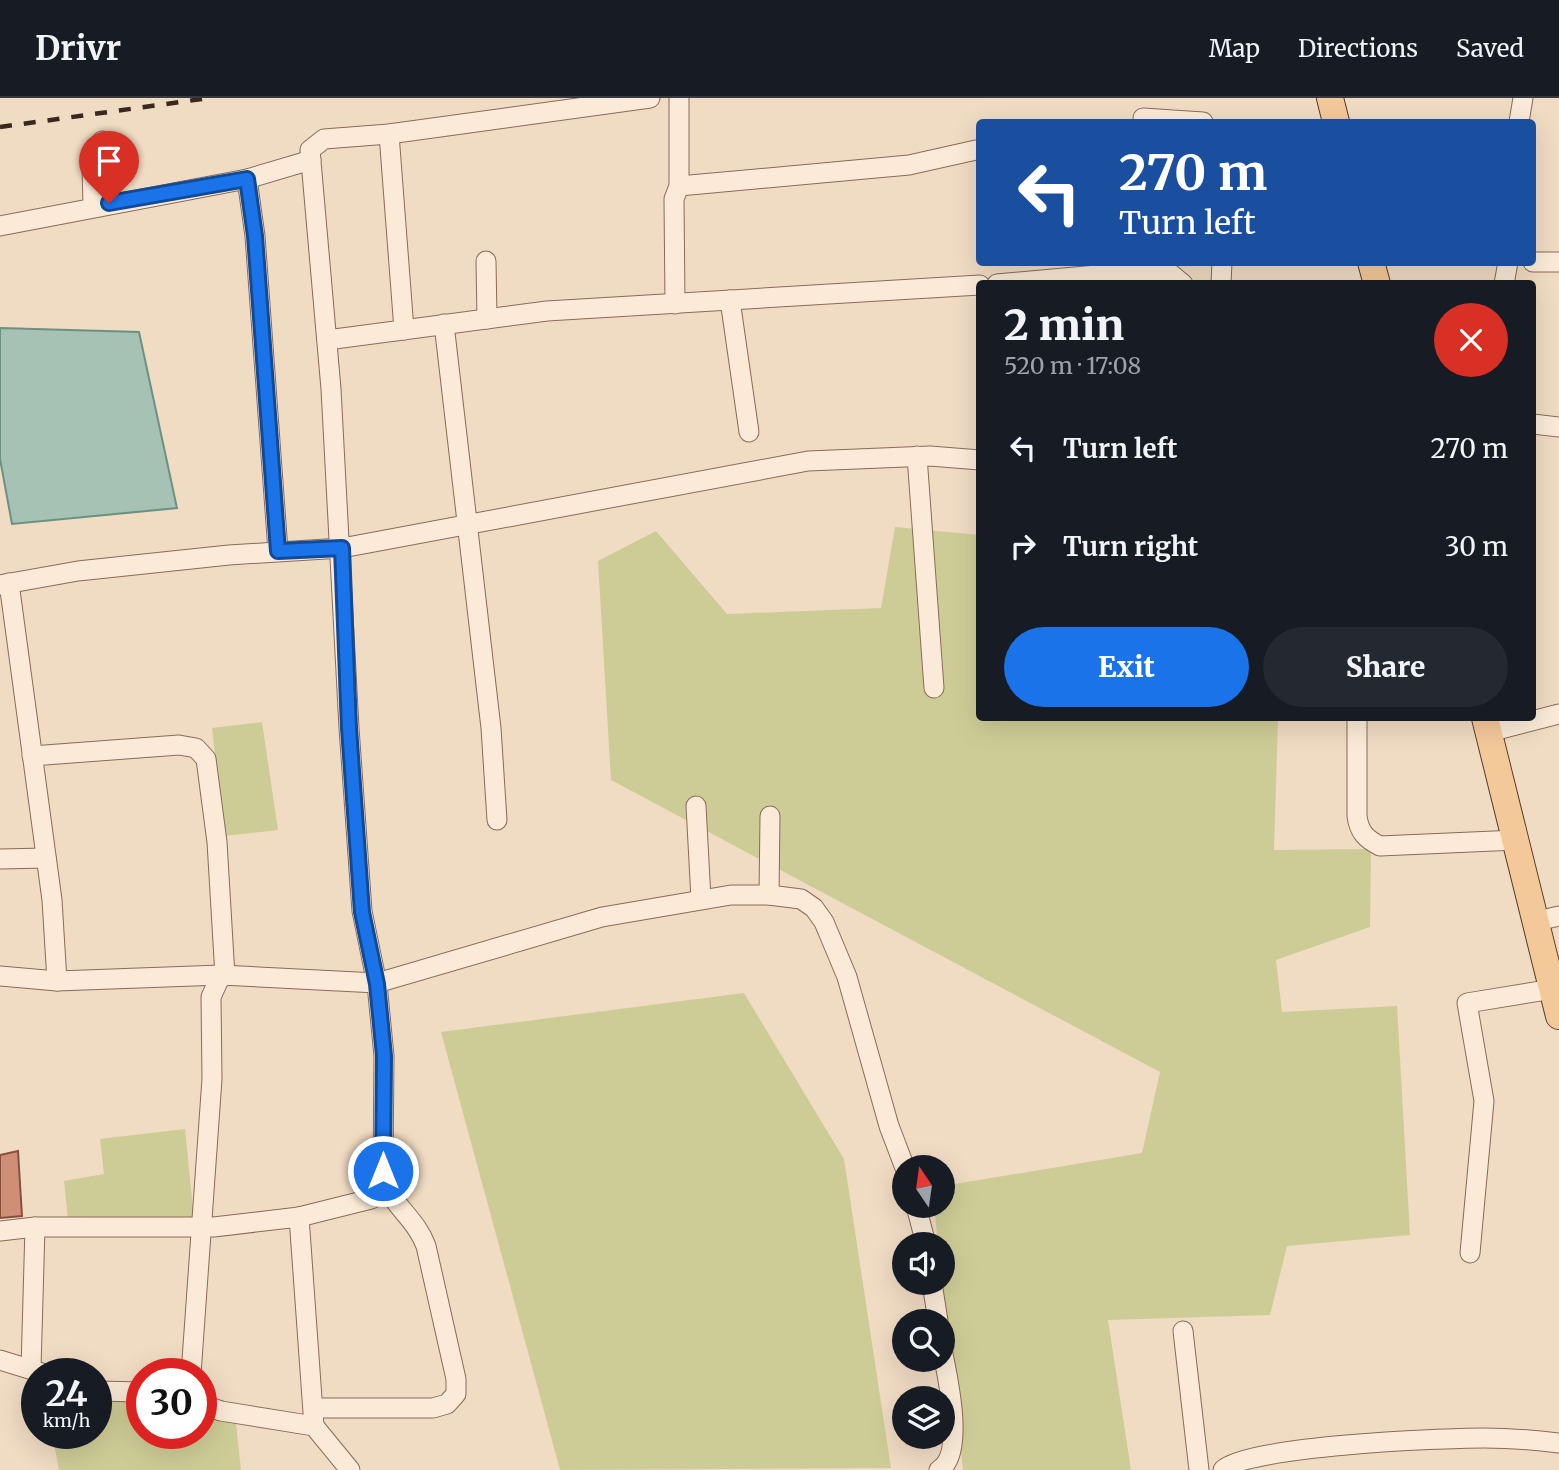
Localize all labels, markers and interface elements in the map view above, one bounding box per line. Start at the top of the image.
text: Drivr [35,28,121,69]
text: Map [1209,33,1260,64]
text: Directions [1298,33,1418,64]
text: Saved [1456,33,1524,64]
pin [79,131,139,203]
icon: arrive [90,142,128,180]
text: 270 m [1119,142,1267,203]
icon: left [1004,147,1095,238]
text: Turn left [1119,203,1256,243]
text: 2 min [1004,299,1124,351]
button: close [1434,303,1508,377]
text: 520 m · 17:08 [1004,351,1141,380]
icon: left [1004,429,1042,467]
text: Turn left [1063,432,1177,465]
text: 270 m [1431,432,1508,465]
icon: right [1004,527,1042,565]
text: Turn right [1063,530,1198,563]
text: 30 m [1445,530,1508,563]
button: Exit [1004,627,1249,707]
button: Share [1263,627,1508,707]
position arrow [346,1134,420,1208]
north arrow [892,1155,956,1218]
map controls [892,1155,955,1449]
button: sound [892,1232,955,1295]
button: search [892,1309,955,1372]
speed limit sign: 30 [126,1358,217,1449]
text: 24 [45,1372,88,1416]
button: layers [892,1386,955,1449]
text: km/h [43,1409,90,1432]

